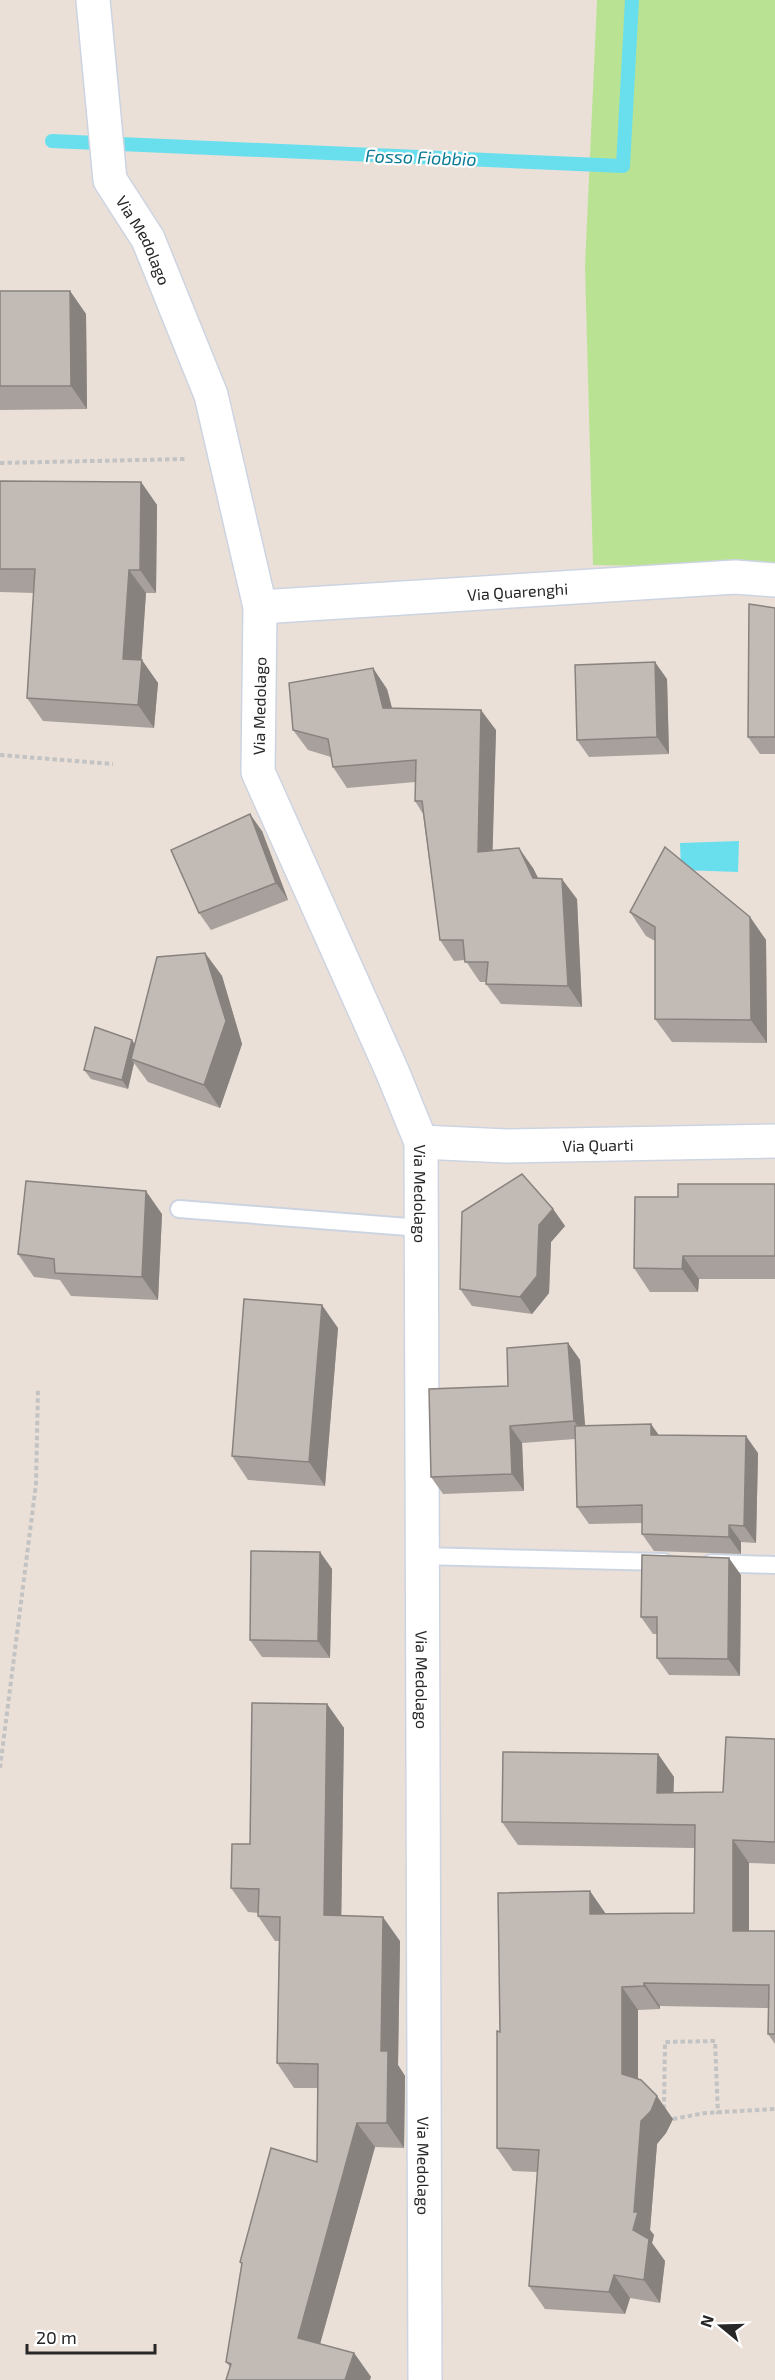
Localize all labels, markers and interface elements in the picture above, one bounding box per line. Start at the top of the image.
water label: Fosso Fiobbio [365,144,477,170]
street label: Via Medolago [113,192,175,287]
street label: Via Quarenghi [466,578,569,603]
street label: Via Medolago [249,657,269,755]
street label: Via Quarti [562,1134,634,1155]
street label: Via Medolago [412,1145,431,1243]
street label: Via Medolago [413,1631,432,1729]
street label: Via Medolago [415,2117,434,2215]
north arrow [691,2296,751,2356]
text: N [695,2312,717,2330]
scale bar [27,2317,154,2355]
text: 20 m [36,2326,77,2348]

